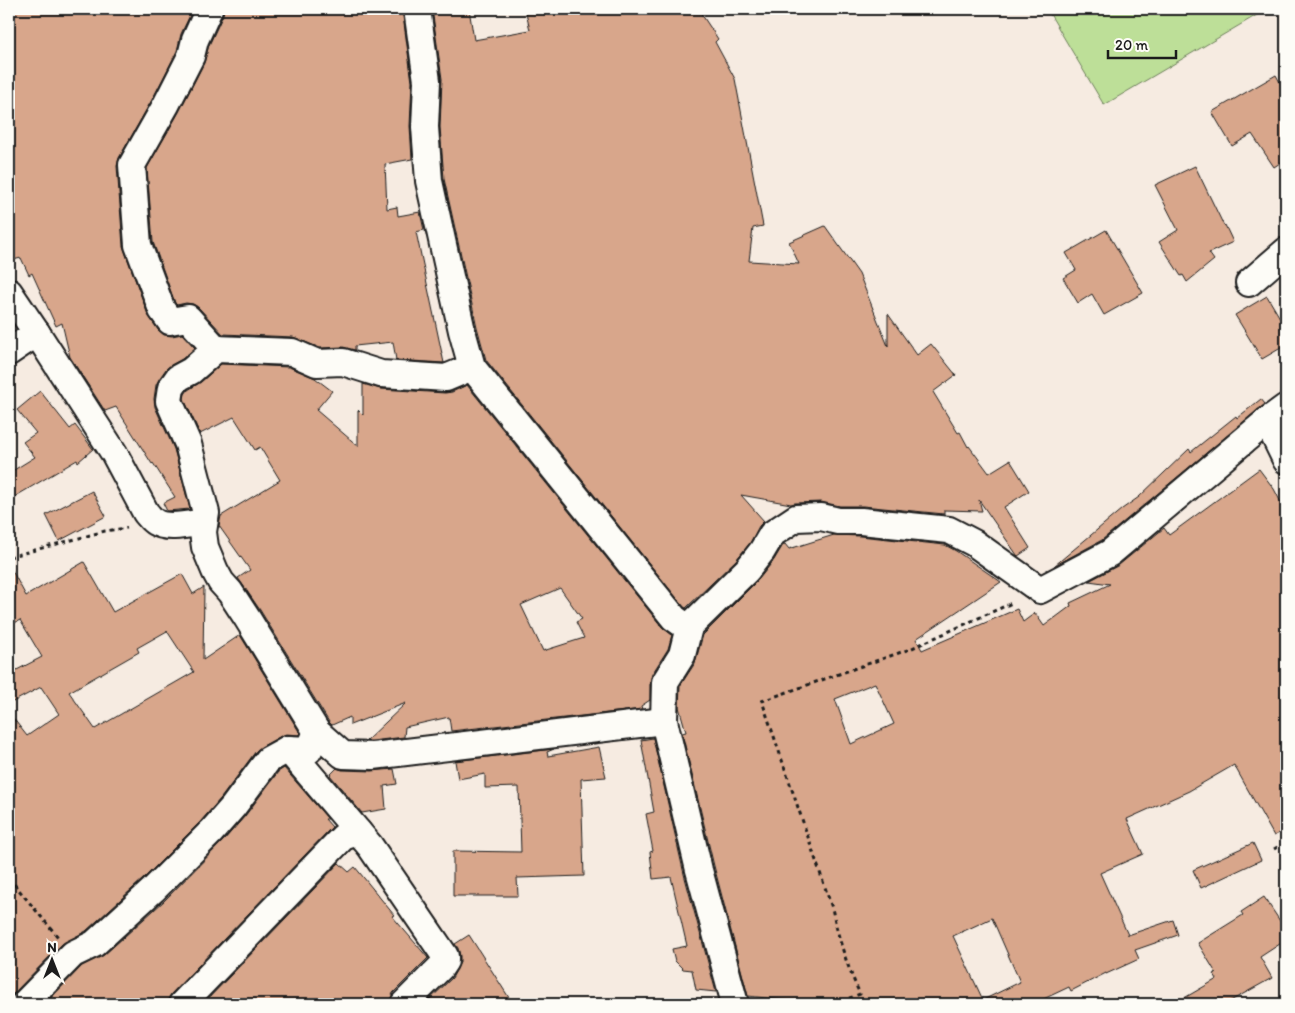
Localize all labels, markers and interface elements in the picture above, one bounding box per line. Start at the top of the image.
scale bar [1108,28,1175,60]
text: 20 m [1115,36,1149,54]
north arrow [28,936,78,986]
text: N [47,939,57,956]

